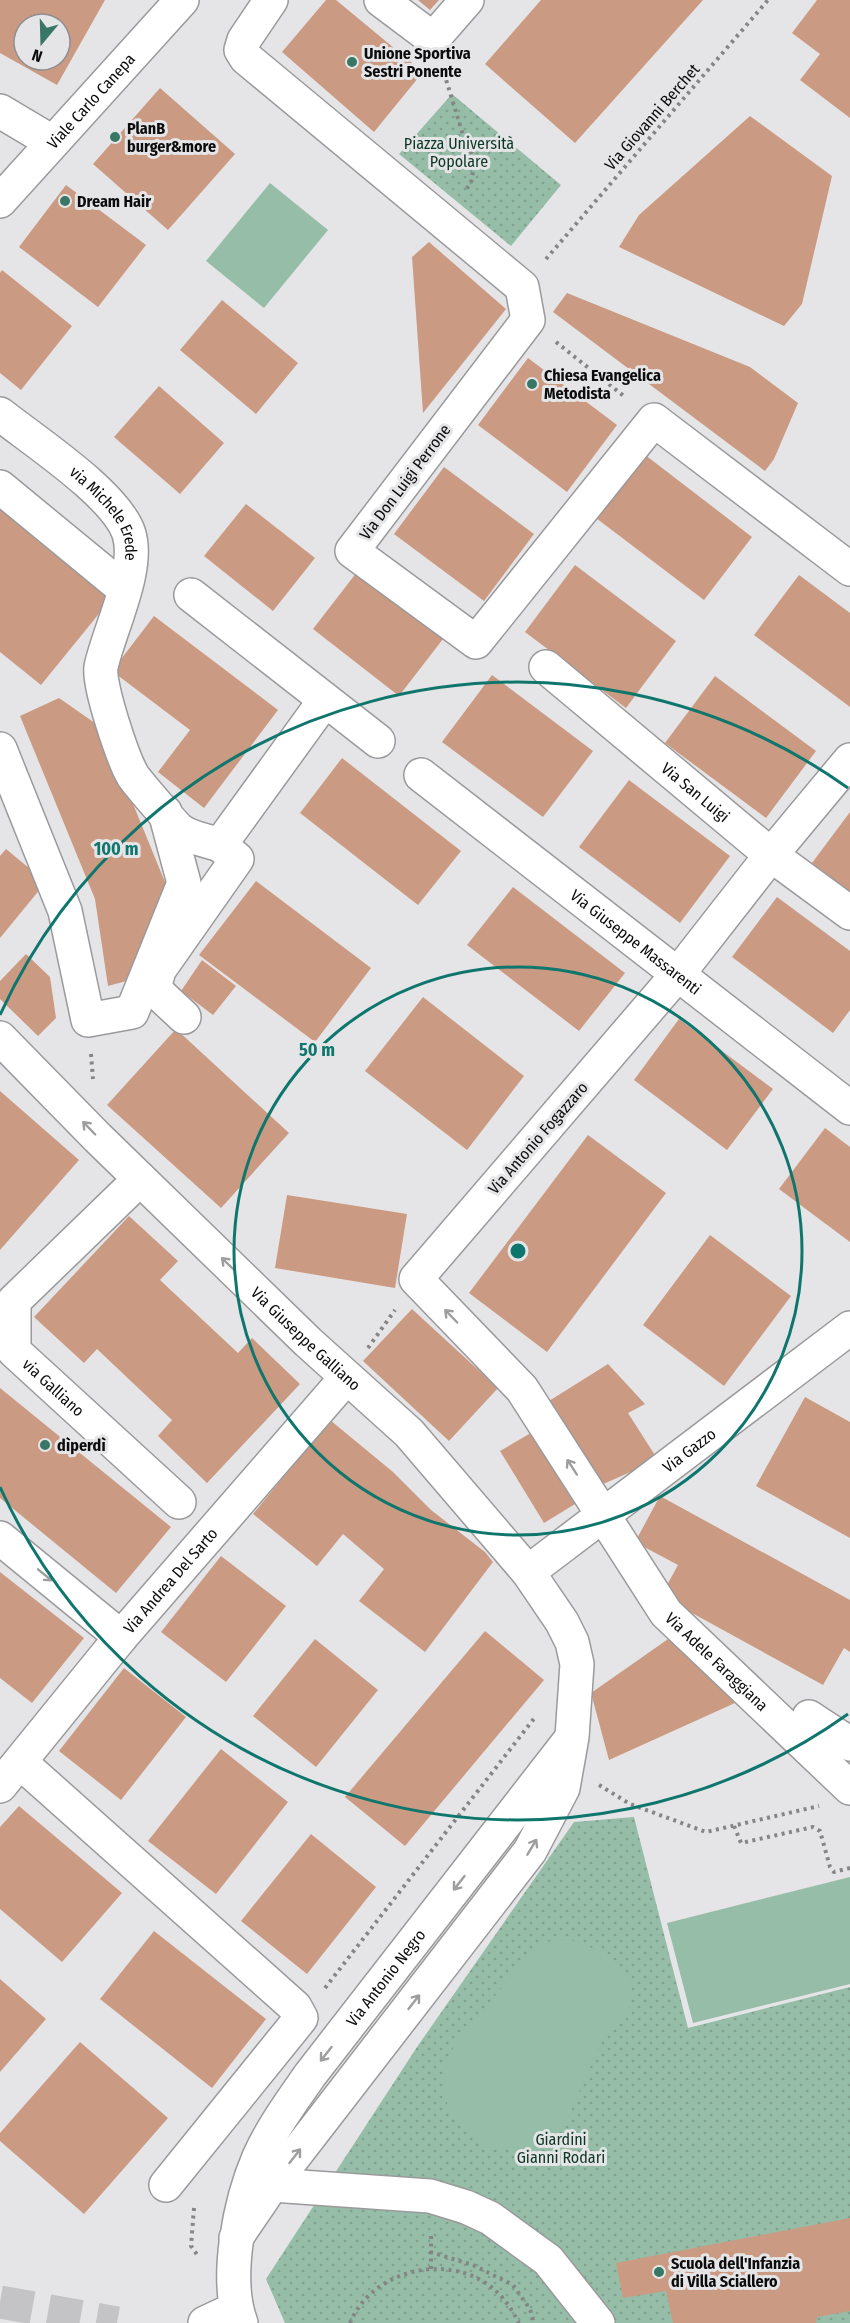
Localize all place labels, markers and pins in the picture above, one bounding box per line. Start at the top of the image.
place label: Unione Sportiva Sestri Ponente [364,44,471,81]
marker: Unione Sportiva Sestri Ponente [345,55,359,69]
place label: PlanB burger&more [127,119,216,156]
marker: PlanB burger&more [108,130,122,144]
place label: Dream Hair [77,192,151,211]
marker: Dream Hair [58,194,72,208]
place label: Chiesa Evangelica Metodista [544,366,661,403]
marker: Chiesa Evangelica Metodista [525,377,539,391]
centre of rings [508,1241,528,1261]
place label: dìperdì [57,1436,107,1455]
marker: dìperdì [38,1438,52,1452]
place label: Scuola dell'Infanzia di Villa Sciallero [671,2254,800,2291]
marker: Scuola dell'Infanzia di Villa Sciallero [652,2265,666,2279]

